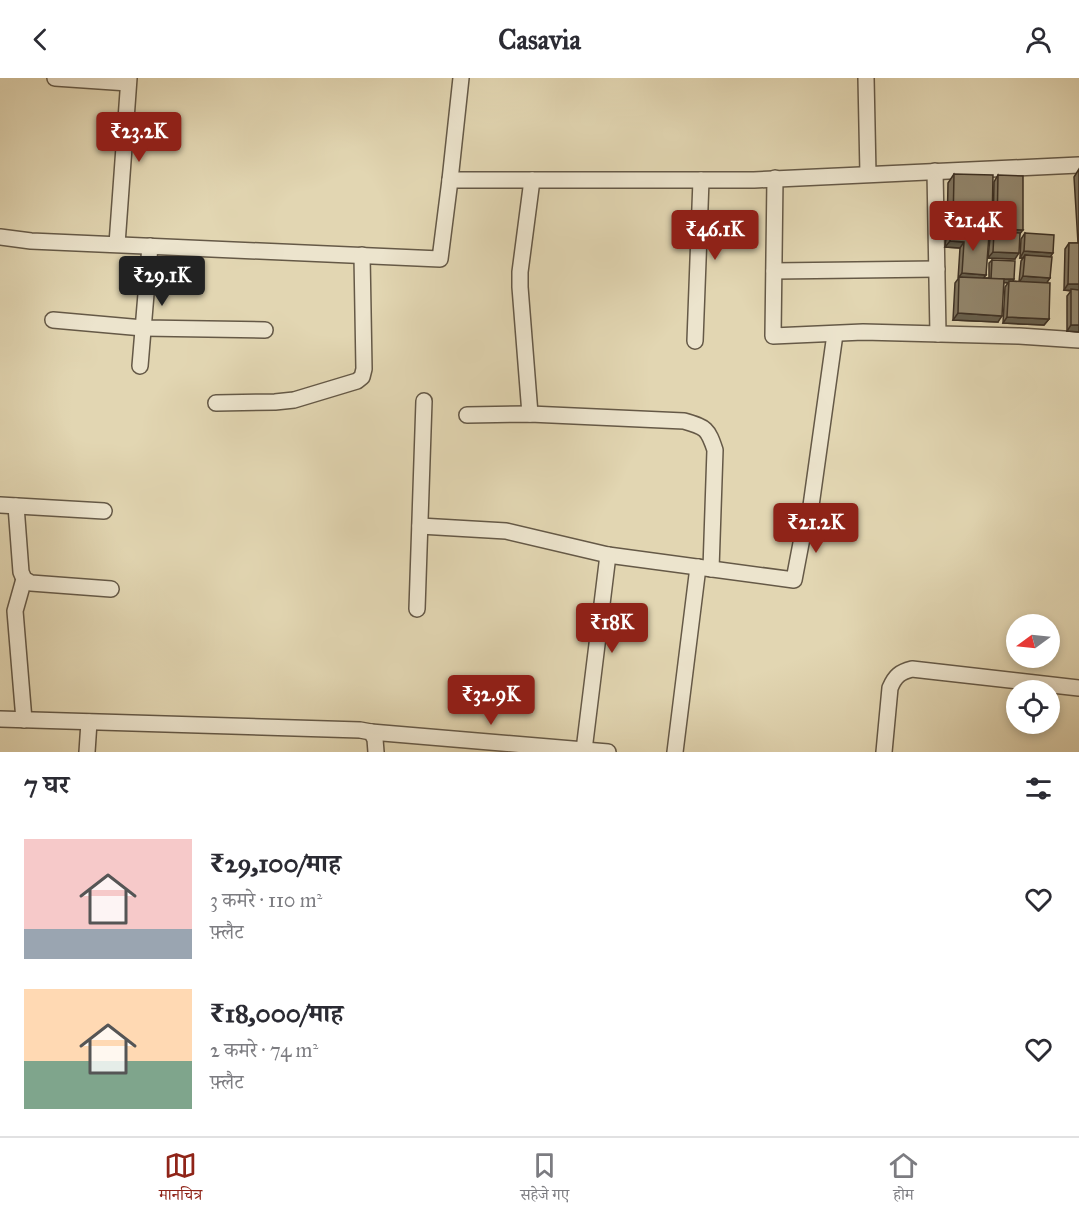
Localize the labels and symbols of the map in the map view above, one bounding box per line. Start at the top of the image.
pin: ₹23.2K [90,112,188,163]
pin: ₹21.4K [924,201,1022,252]
pin: ₹46.1K [666,210,764,261]
pin: ₹29.1K [113,256,211,307]
pin: ₹21.2K [767,503,865,554]
pin: ₹18K [576,603,648,654]
north arrow [1006,614,1060,668]
pin: ₹32.9K [442,675,540,726]

